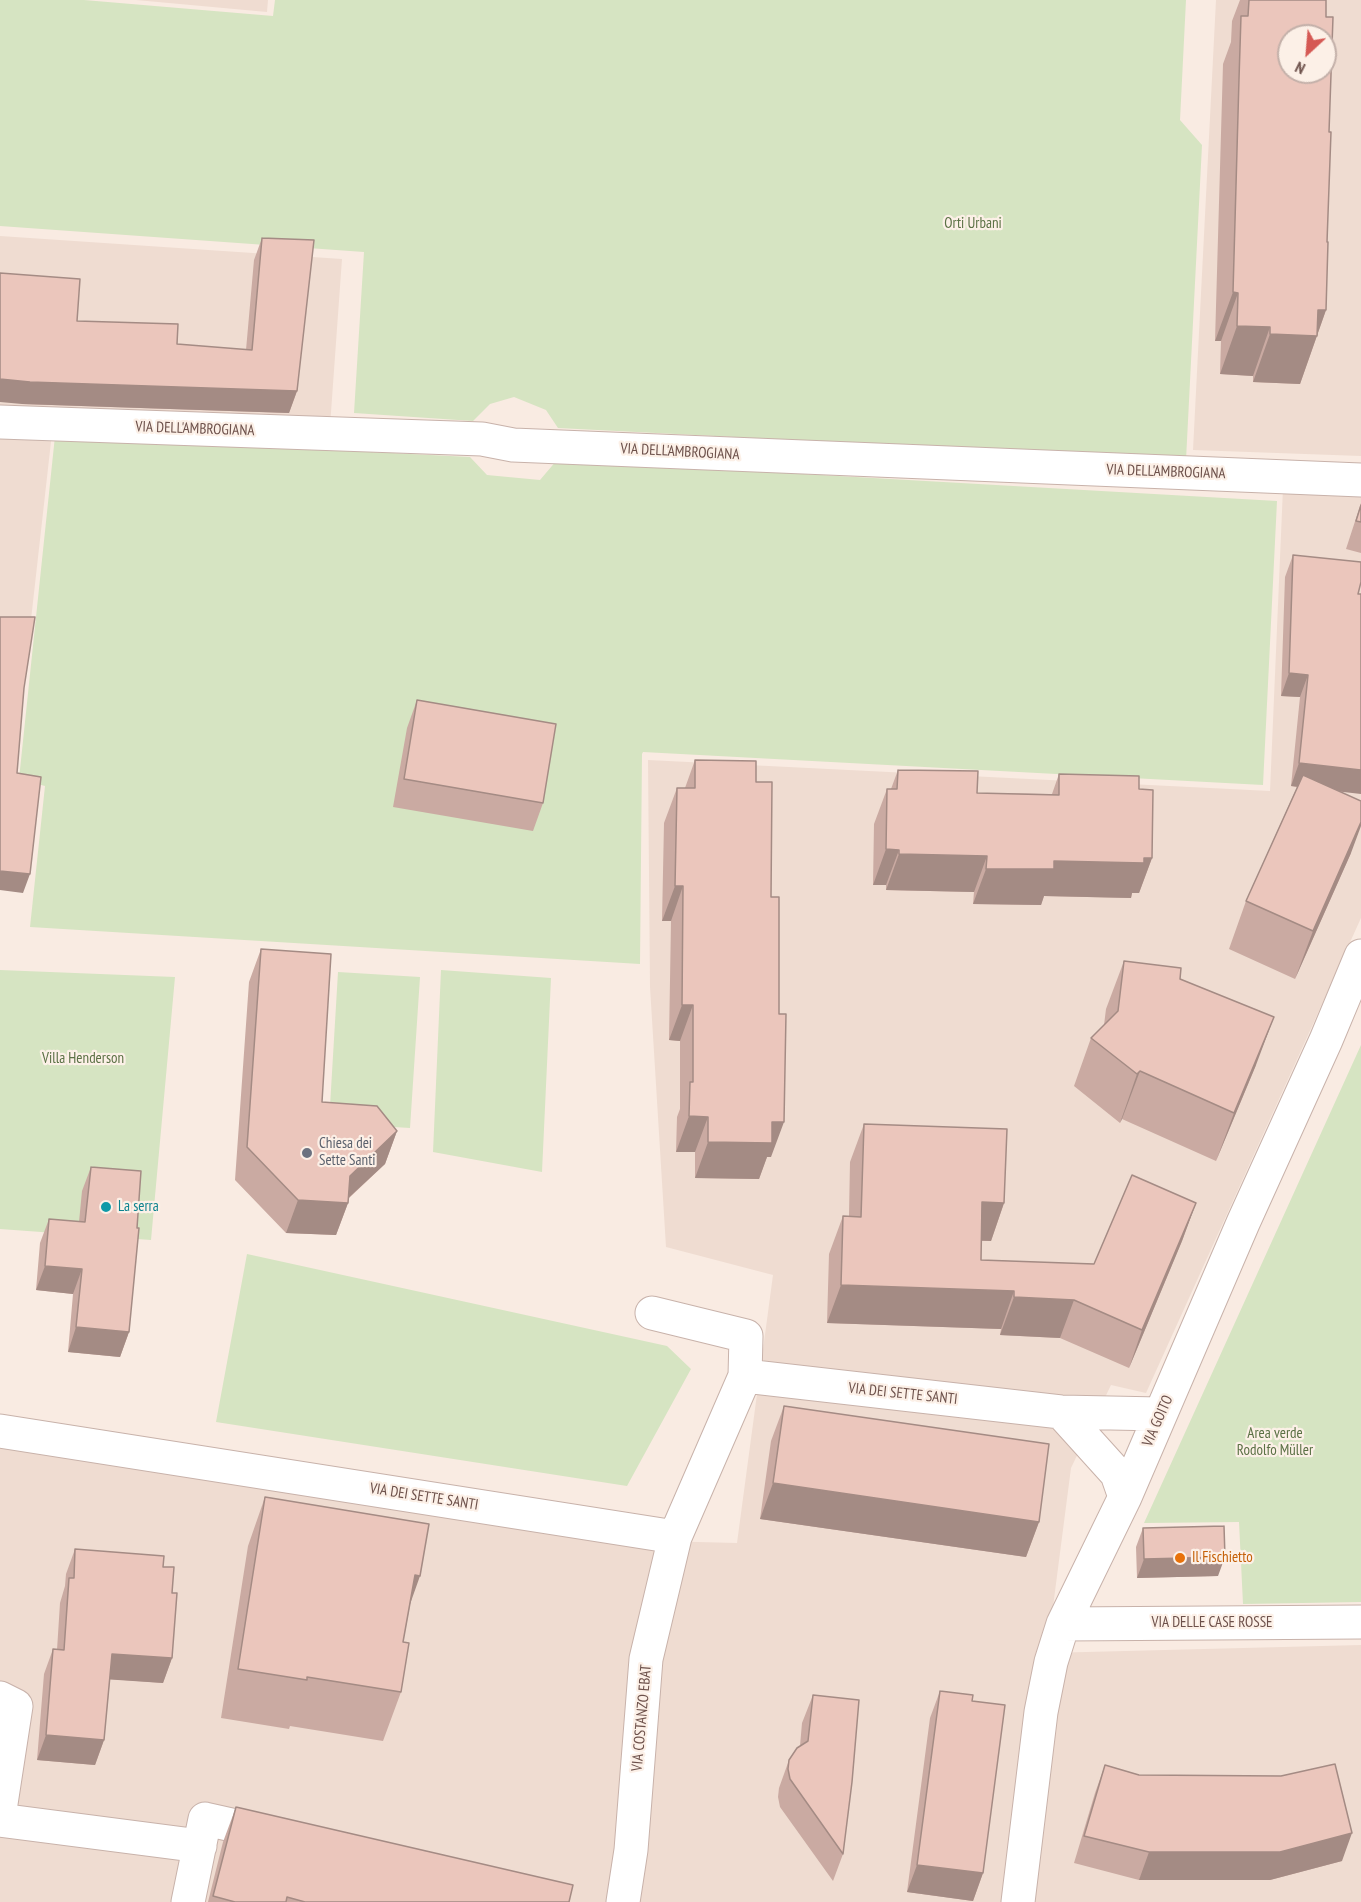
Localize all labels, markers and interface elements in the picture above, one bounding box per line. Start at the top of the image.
north arrow [1277,24,1337,84]
text: N [1292,58,1308,79]
park label: Orti Urbani [944,215,1002,233]
street label: VIA DELL'AMBROGIANA [135,418,255,440]
street label: VIA DELL'AMBROGIANA [620,440,740,464]
street label: VIA DELL'AMBROGIANA [1106,461,1226,483]
park label: Villa Henderson [42,1050,124,1068]
place label: Chiesa dei Sette Santi [319,1135,376,1170]
marker: Chiesa dei Sette Santi [300,1146,314,1160]
place label: La serra [118,1198,159,1216]
marker: La serra [99,1200,113,1214]
street label: VIA DEI SETTE SANTI [848,1379,958,1409]
street label: VIA GOITO [1139,1393,1177,1449]
park label: Area verde Rodolfo Müller [1237,1425,1313,1460]
street label: VIA DEI SETTE SANTI [368,1480,480,1514]
place label: Il Fischietto [1192,1549,1253,1567]
marker: Il Fischietto [1173,1551,1187,1565]
street label: VIA DELLE CASE ROSSE [1151,1614,1273,1632]
street label: VIA COSTANZO EBAT [628,1664,656,1772]

